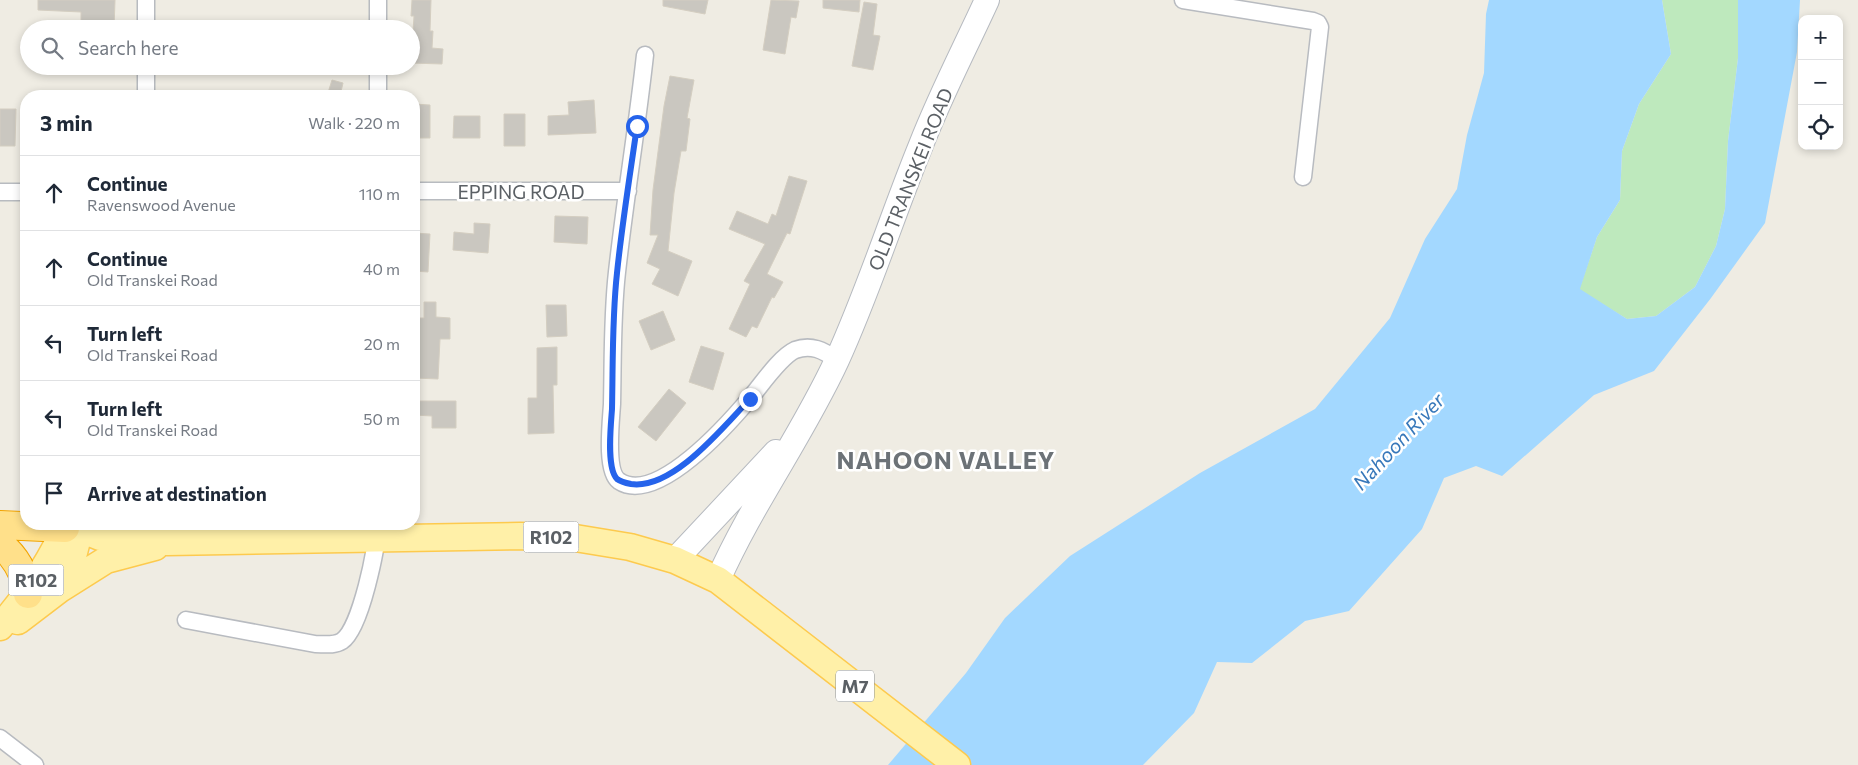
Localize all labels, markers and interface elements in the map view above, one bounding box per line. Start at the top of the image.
map controls [1798,15,1843,150]
button: + [1798,15,1843,60]
search box [20,20,420,75]
icon: search [38,34,66,62]
text: Search here [78,36,178,59]
button: − [1798,60,1843,105]
street label: OLD TRANSKEI ROAD [863,84,957,274]
button: locate [1798,105,1843,150]
text: 3 min [40,110,93,135]
text: Walk · 220 m [308,113,400,132]
route start [626,115,649,138]
text: Continue [87,172,167,195]
icon: ahead [40,179,68,207]
street label: EPPING ROAD [458,180,584,203]
text: 110 m [359,184,400,203]
text: Ravenswood Avenue [87,195,236,214]
text: Continue [87,247,167,270]
icon: ahead [40,254,68,282]
text: 40 m [363,259,400,278]
text: Old Transkei Road [87,270,218,289]
text: Turn left [87,322,162,345]
icon: left [40,329,68,357]
text: 20 m [364,334,400,353]
text: Old Transkei Road [87,345,218,364]
water label: Nahoon River [1347,387,1450,494]
route end [739,388,762,411]
text: Turn left [87,397,162,420]
icon: left [40,404,68,432]
text: 50 m [363,409,400,428]
text: Old Transkei Road [87,420,218,439]
district label: NAHOON VALLEY [837,445,1055,474]
icon: arrive [40,479,68,507]
text: Arrive at destination [87,482,267,505]
road number: R102 [524,522,578,552]
road number: R102 [8,564,64,596]
road number: M7 [836,670,874,701]

